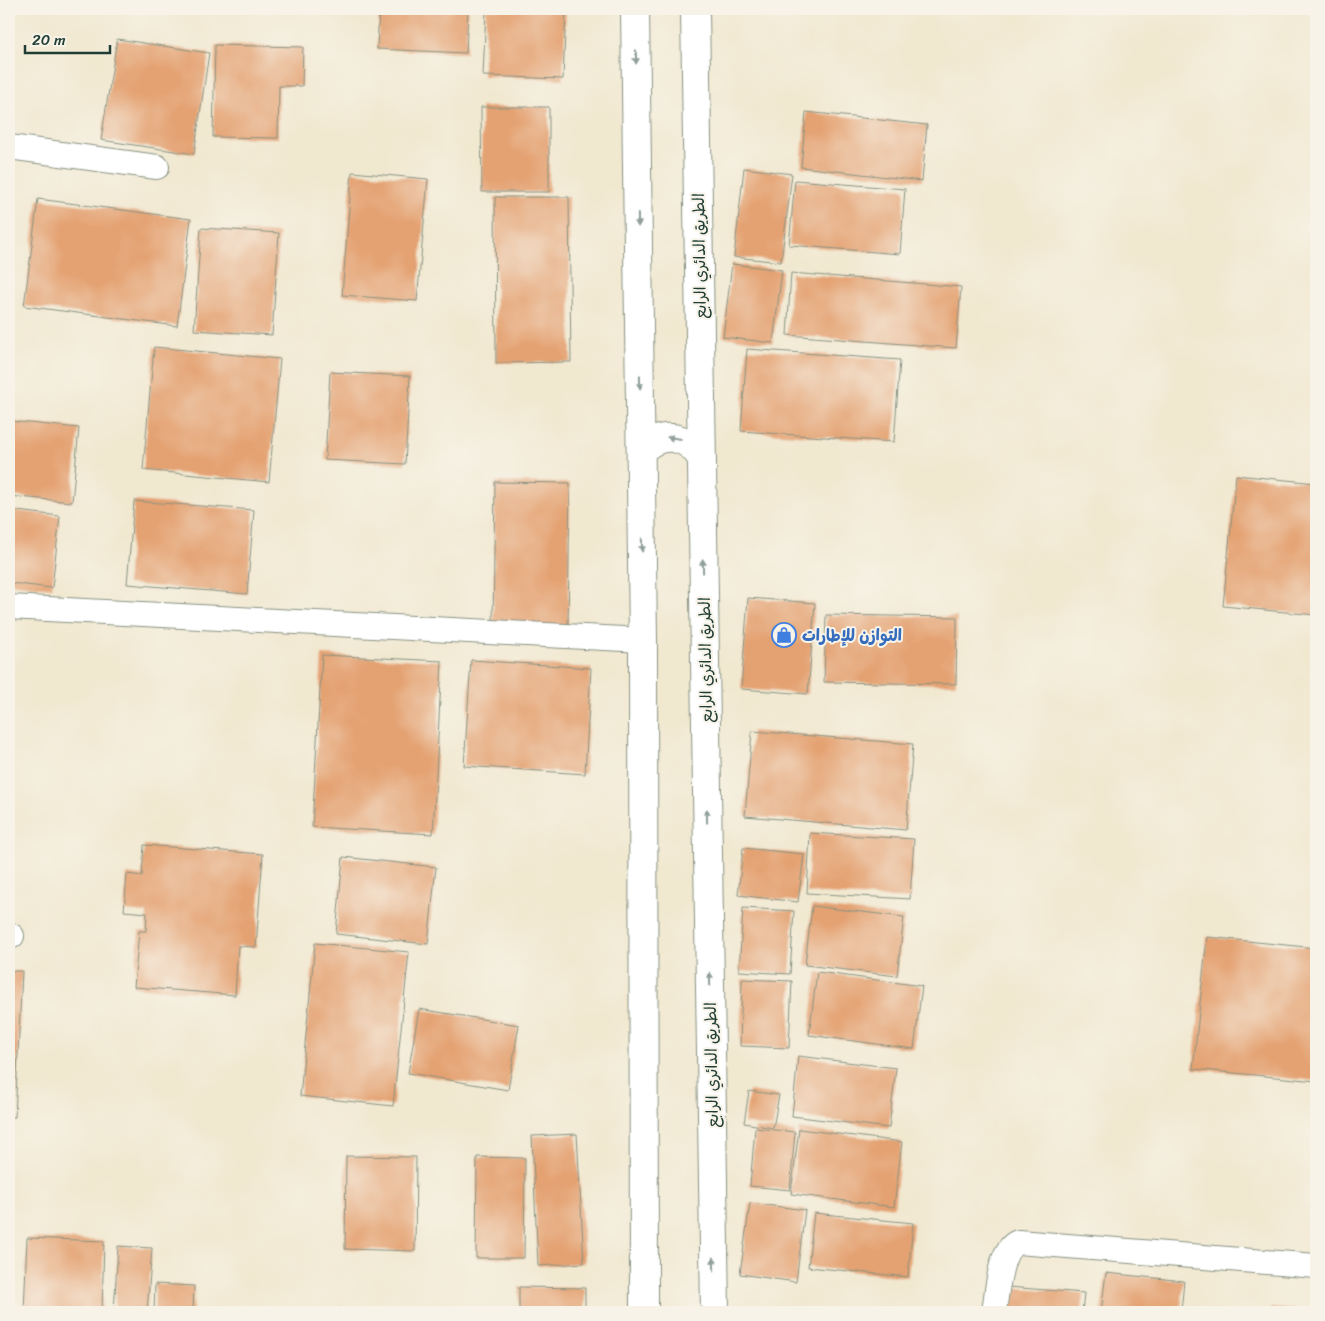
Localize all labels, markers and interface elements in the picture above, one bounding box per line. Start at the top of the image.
scale bar [25,22,110,54]
text: 20 m [32,27,66,53]
one-way arrow [632,50,640,66]
street label: الطريق الدائري الرابع [684,193,715,319]
one-way arrow [634,212,642,228]
one-way arrow [636,375,644,391]
one-way arrow [665,434,681,442]
one-way arrow [638,537,646,553]
one-way arrow [699,558,707,574]
street label: الطريق الدائري الرابع [690,597,721,723]
place label: التوازن للإطارات [802,621,902,650]
shop icon: التوازن للإطارات [771,622,797,648]
one-way arrow [703,808,711,824]
one-way arrow [706,970,714,986]
street label: الطريق الدائري الرابع [696,1002,727,1128]
one-way arrow [710,1255,718,1271]

